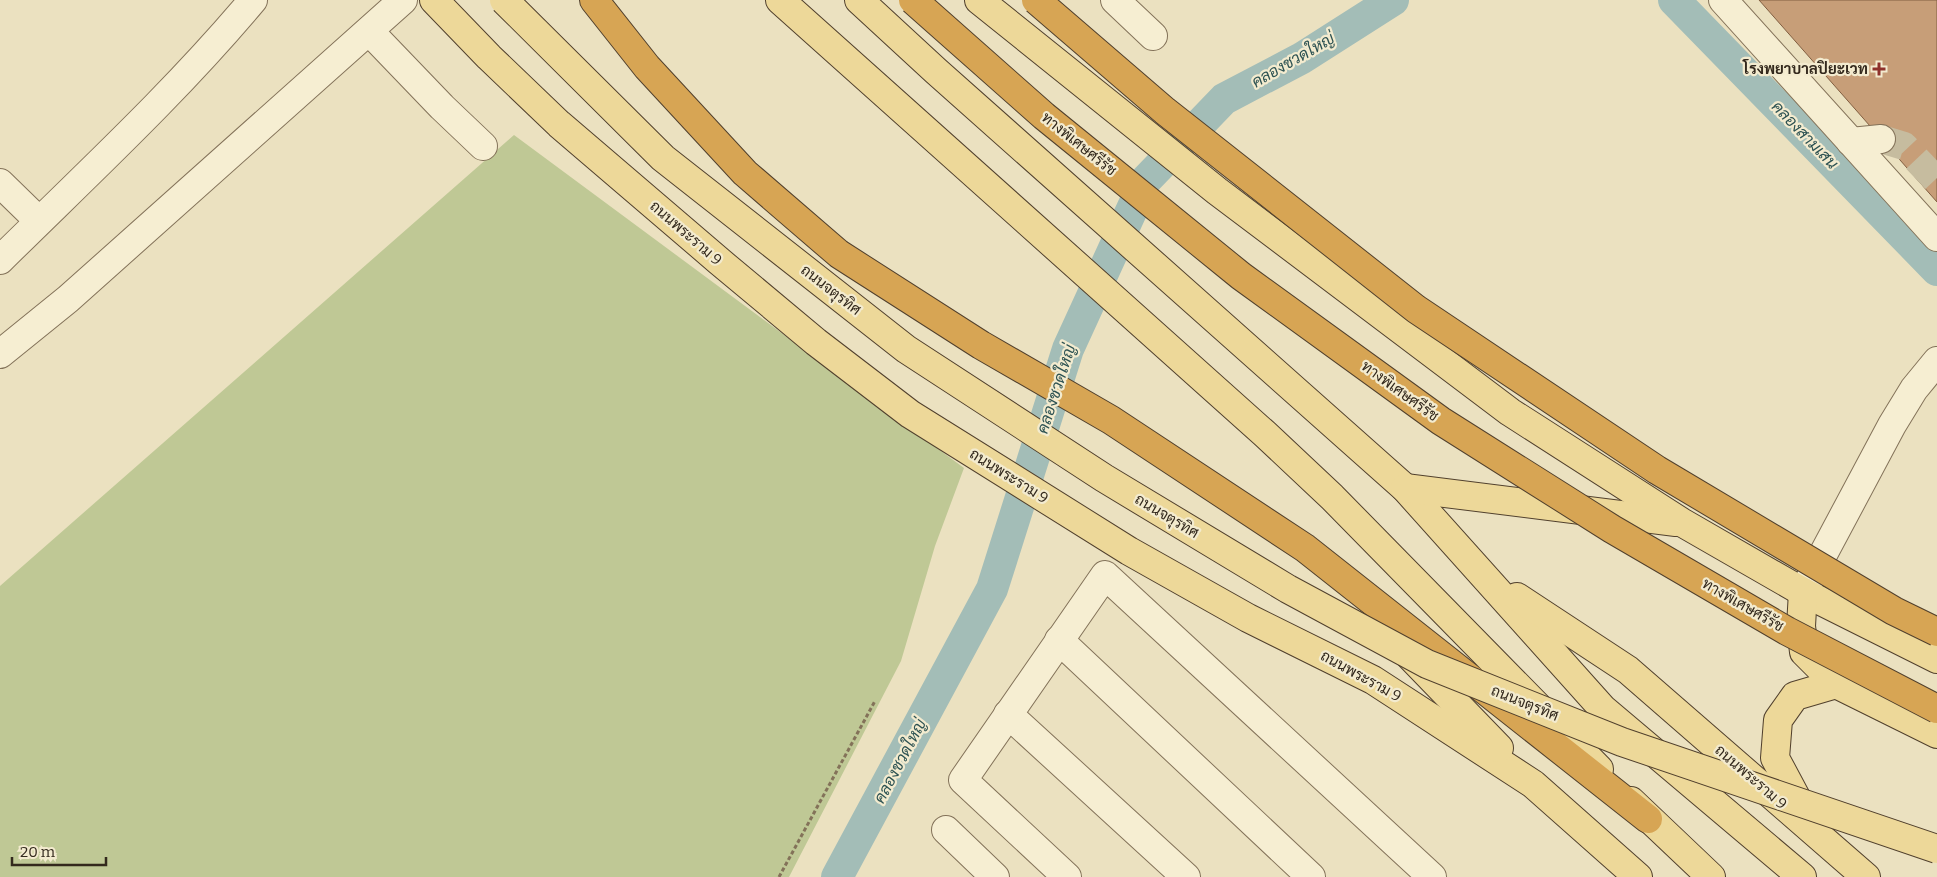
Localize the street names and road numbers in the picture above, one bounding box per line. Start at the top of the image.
street label: ทางพิเศษศรีรัช [1038,108,1121,180]
street label: ถนนพระราม 9 [646,197,726,269]
street label: ถนนจตุรทิศ [796,261,865,321]
street label: ทางพิเศษศรีรัช [1358,356,1443,425]
street label: ถนนพระราม 9 [966,445,1052,507]
street label: ถนนจตุรทิศ [1131,490,1202,544]
street label: ทางพิเศษศรีรัช [1699,574,1787,636]
street label: ถนนพระราม 9 [1318,646,1404,706]
street label: ถนนจตุรทิศ [1488,681,1561,727]
street label: ถนนพระราม 9 [1711,741,1791,813]

